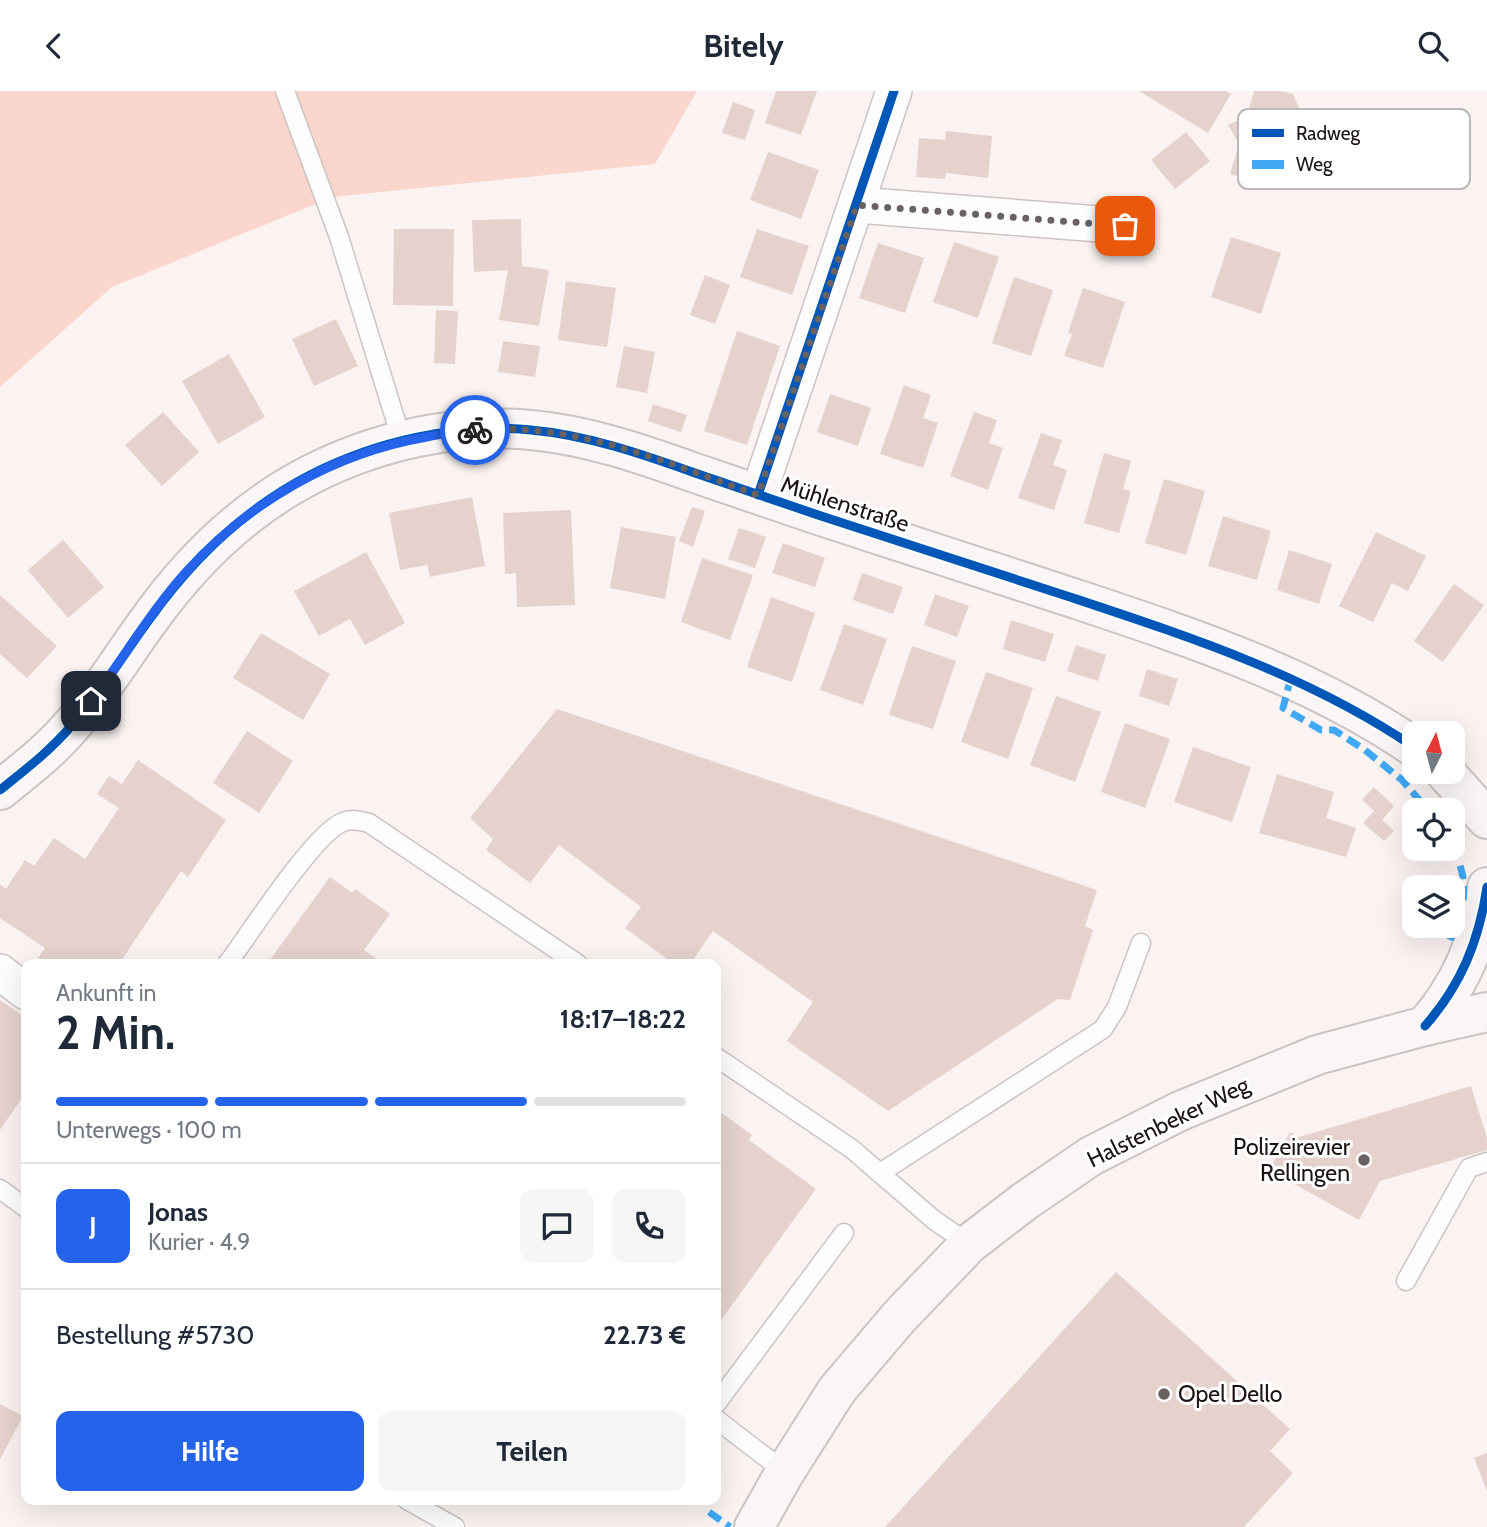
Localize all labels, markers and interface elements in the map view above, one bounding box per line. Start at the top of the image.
text: Bitely [703,26,784,65]
icon: back [35,27,73,65]
icon: search [1414,27,1452,65]
legend [1238,109,1470,189]
text: Radweg [1296,122,1360,145]
text: Weg [1296,153,1333,176]
pin [1095,196,1155,256]
icon: bag [1106,207,1144,245]
courier [440,395,510,465]
icon: bike [456,411,494,449]
street label: Mühlenstraße [777,470,913,538]
pin [61,671,121,731]
icon: home [72,682,110,720]
north arrow [1402,721,1465,784]
map controls [1402,721,1465,938]
button: locate [1402,798,1465,861]
button: layers [1402,875,1465,938]
text: Ankunft in [56,979,156,1007]
text: 18:17–18:22 [560,1003,686,1035]
text: 2 Min. [56,1005,175,1061]
street label: Halstenbeker Weg [1082,1070,1254,1173]
text: Unterwegs · 100 m [56,1116,242,1144]
place label: Polizeirevier Rellingen [1233,1133,1351,1187]
marker: Polizeirevier Rellingen [1356,1152,1372,1168]
button: chat [520,1189,594,1263]
button: phone [612,1189,686,1263]
text: Jonas [148,1196,208,1228]
text: J [89,1210,97,1242]
text: Kurier · 4.9 [148,1228,250,1256]
text: Bestellung #5730 [56,1319,254,1351]
text: 22.73 € [603,1319,686,1351]
place label: Opel Dello [1178,1380,1283,1408]
marker: Opel Dello [1156,1386,1172,1402]
button: Hilfe [56,1411,364,1491]
button: Teilen [378,1411,686,1491]

